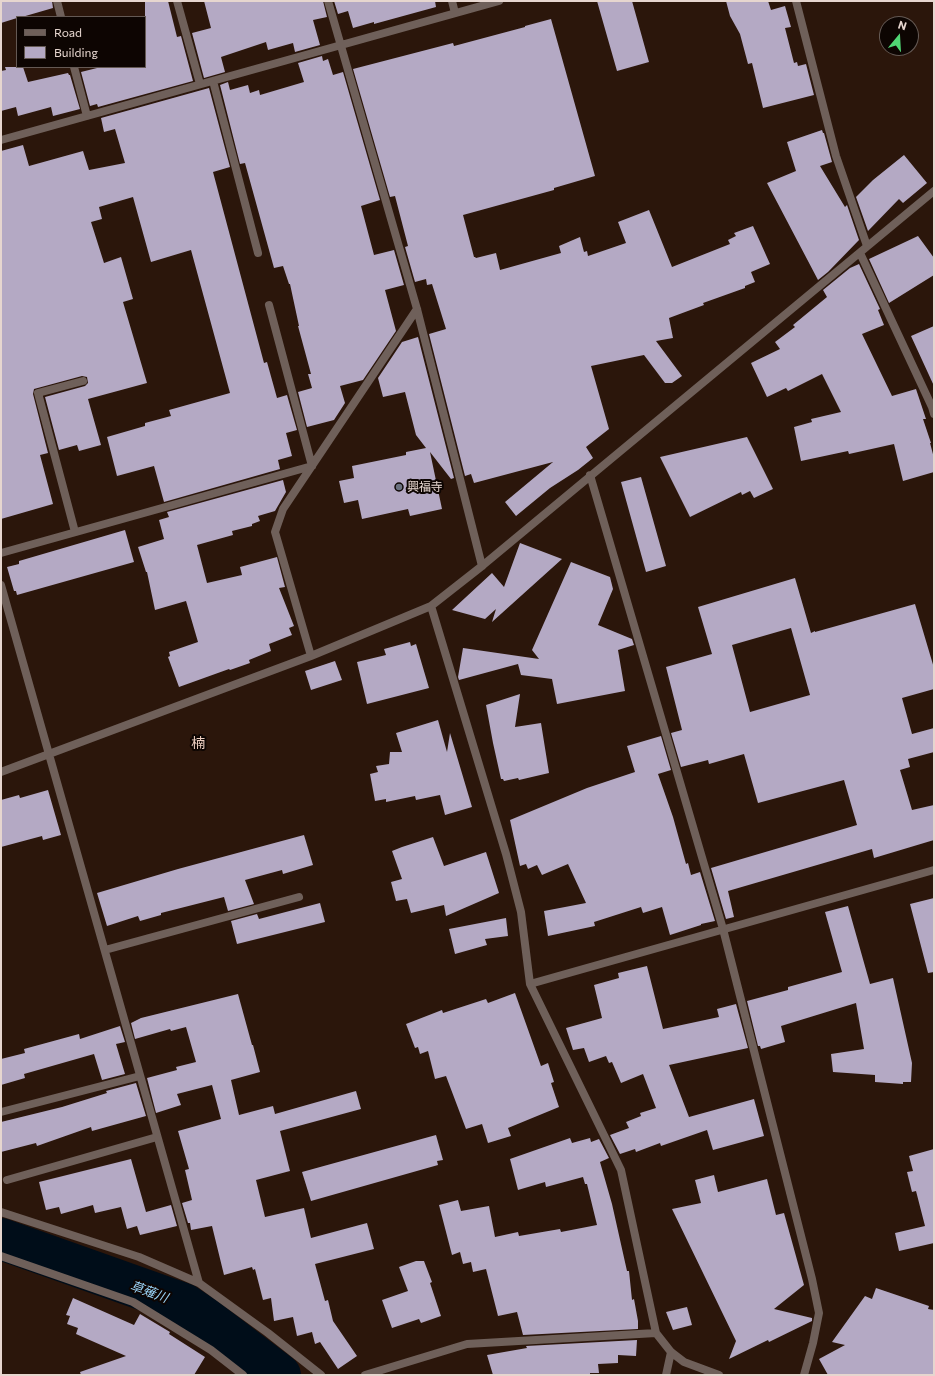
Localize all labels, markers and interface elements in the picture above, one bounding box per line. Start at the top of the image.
legend [16,16,146,68]
north arrow [879,16,919,56]
text: N [897,18,908,33]
text: Road [54,25,82,39]
text: Building [54,45,98,59]
place label: 興福寺 [407,480,443,494]
marker: 興福寺 [394,482,404,492]
district label: 楠 [191,735,205,751]
water label: 草薙川 [128,1278,170,1306]

